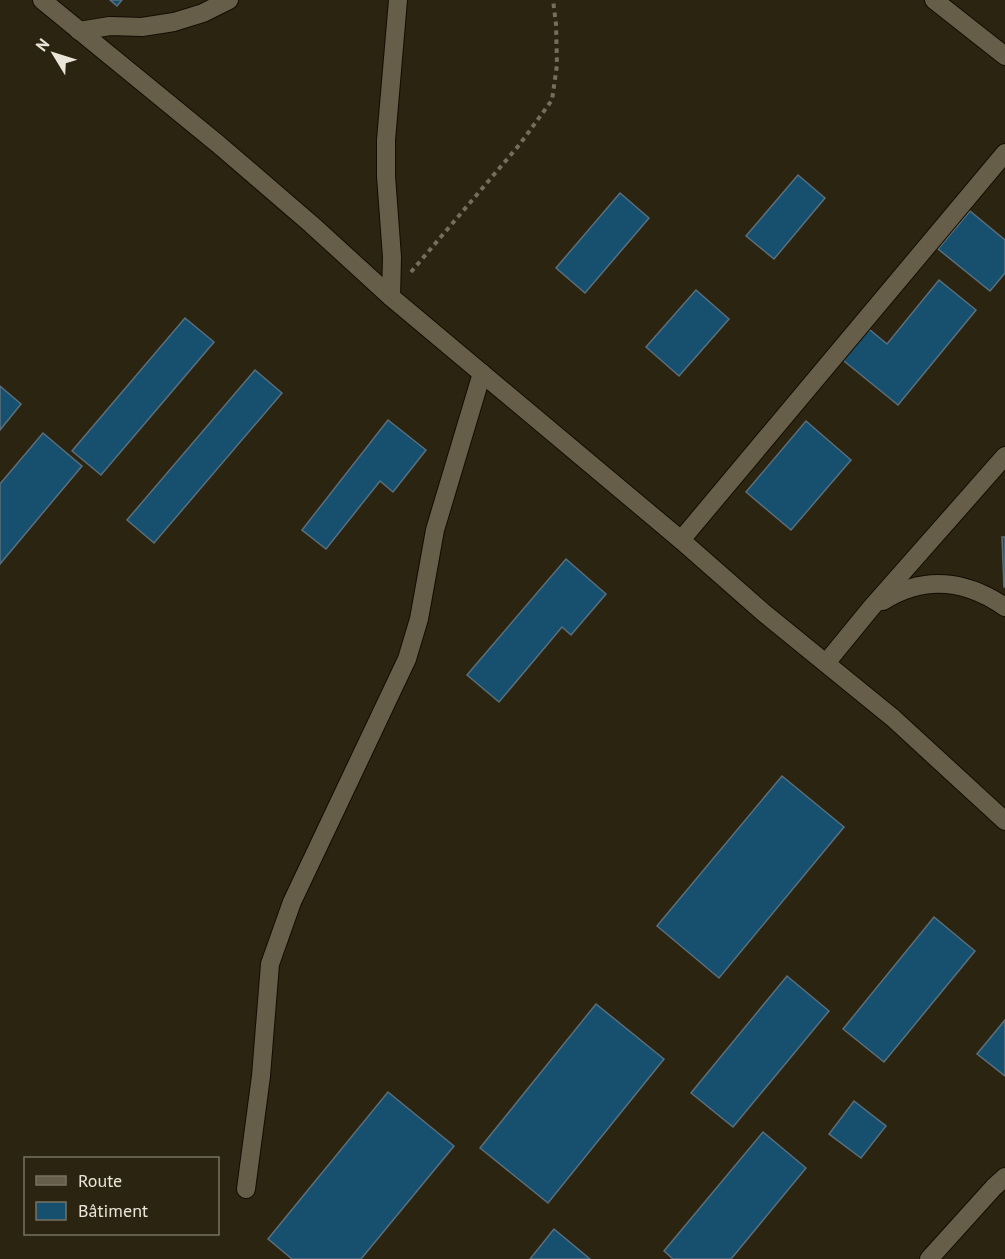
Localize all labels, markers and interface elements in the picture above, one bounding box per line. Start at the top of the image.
north arrow [24,24,84,84]
text: N [31,34,53,55]
legend [24,1157,219,1235]
text: Route [78,1169,122,1192]
text: Bâtiment [78,1199,148,1222]

